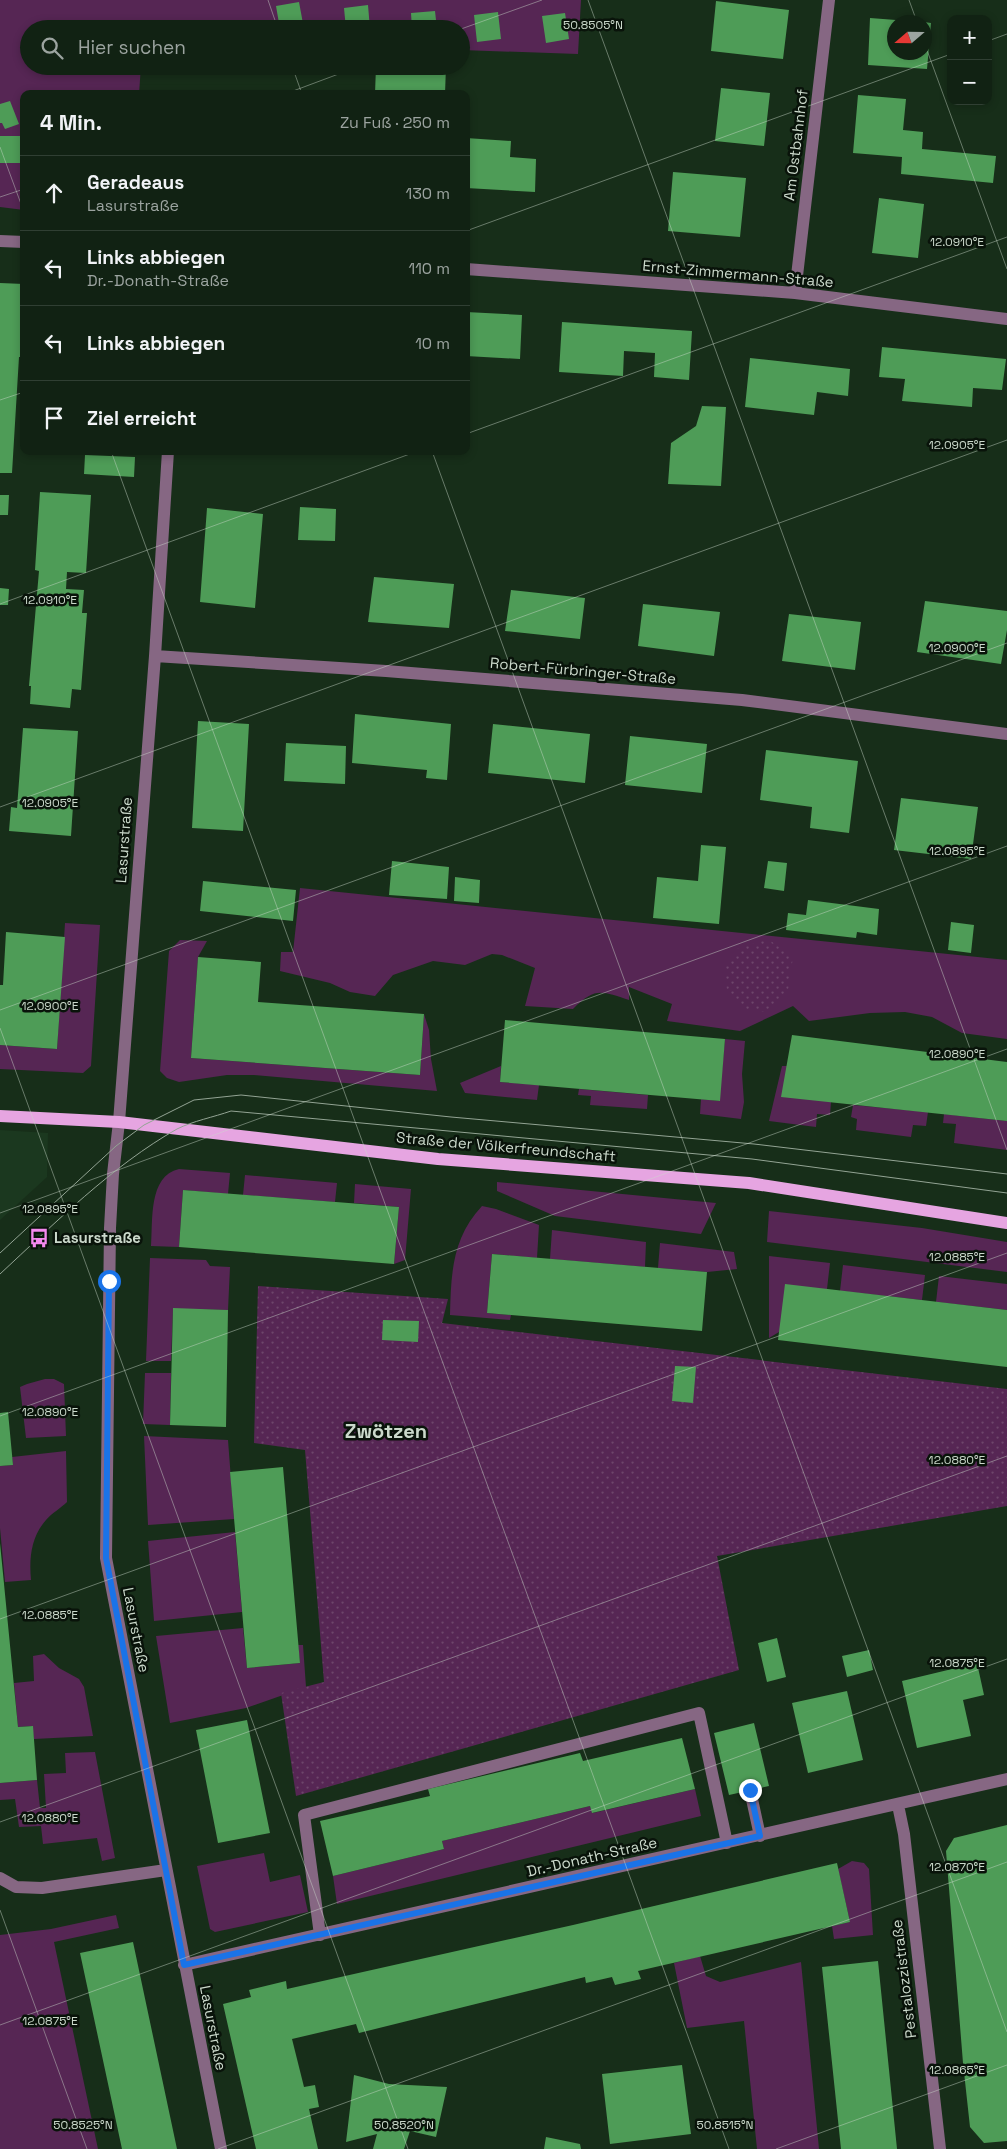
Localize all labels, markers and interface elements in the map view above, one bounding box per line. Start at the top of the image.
north arrow [887,15,932,60]
map controls [947,15,992,105]
button: + [947,15,992,60]
text: 50.8505°N [563,17,623,33]
search box [20,20,470,75]
icon: search [38,34,66,62]
text: Hier suchen [78,35,186,60]
button: − [947,60,992,105]
street label: Am Ostbahnhof [779,88,812,202]
text: 4 Min. [40,109,102,136]
text: Zu Fuß · 250 m [340,112,450,133]
text: Geradeaus [87,170,184,195]
icon: ahead [40,179,68,207]
text: 130 m [406,183,450,204]
text: Lasurstraße [87,195,179,216]
text: 12.0910°E [930,234,984,250]
text: Links abbiegen [87,245,225,270]
icon: left [40,254,68,282]
street label: Ernst-Zimmermann-Straße [642,256,835,291]
text: 110 m [408,258,450,279]
text: Dr.-Donath-Straße [87,270,229,291]
icon: left [40,329,68,357]
text: Links abbiegen [87,331,225,356]
text: 10 m [415,333,450,354]
icon: arrive [40,404,68,432]
text: Ziel erreicht [87,406,197,431]
text: 12.0905°E [929,437,985,453]
text: 12.0910°E [23,592,77,608]
text: 12.0900°E [929,640,986,656]
street label: Robert-Fürbringer-Straße [489,653,677,688]
text: 12.0905°E [22,795,78,811]
street label: Lasurstraße [111,796,136,884]
text: 12.0895°E [929,843,985,859]
text: 12.0900°E [22,998,79,1014]
text: 12.0890°E [929,1046,986,1062]
street label: Straße der Völkerfreundschaft [395,1127,617,1166]
text: 12.0895°E [22,1201,78,1217]
bus stop icon: Lasurstraße [28,1227,50,1249]
place label: Lasurstraße [54,1228,141,1247]
text: 12.0885°E [929,1249,985,1265]
route start [98,1270,121,1293]
text: 12.0890°E [22,1404,79,1420]
district label: Zwötzen [345,1418,427,1444]
text: 12.0880°E [929,1452,986,1468]
street label: Lasurstraße [119,1586,154,1674]
text: 12.0885°E [22,1607,78,1623]
text: 12.0875°E [929,1655,985,1671]
route end [739,1779,762,1802]
text: 12.0880°E [22,1810,79,1826]
street label: Dr.-Donath-Straße [525,1832,659,1881]
text: 12.0870°E [929,1859,985,1875]
street label: Pestalozzistraße [887,1918,920,2040]
street label: Lasurstraße [196,1984,231,2072]
text: 12.0875°E [22,2013,78,2029]
text: 12.0865°E [929,2062,985,2078]
text: 50.8525°N [53,2117,113,2133]
text: 50.8520°N [374,2117,434,2133]
text: 50.8515°N [697,2117,753,2133]

